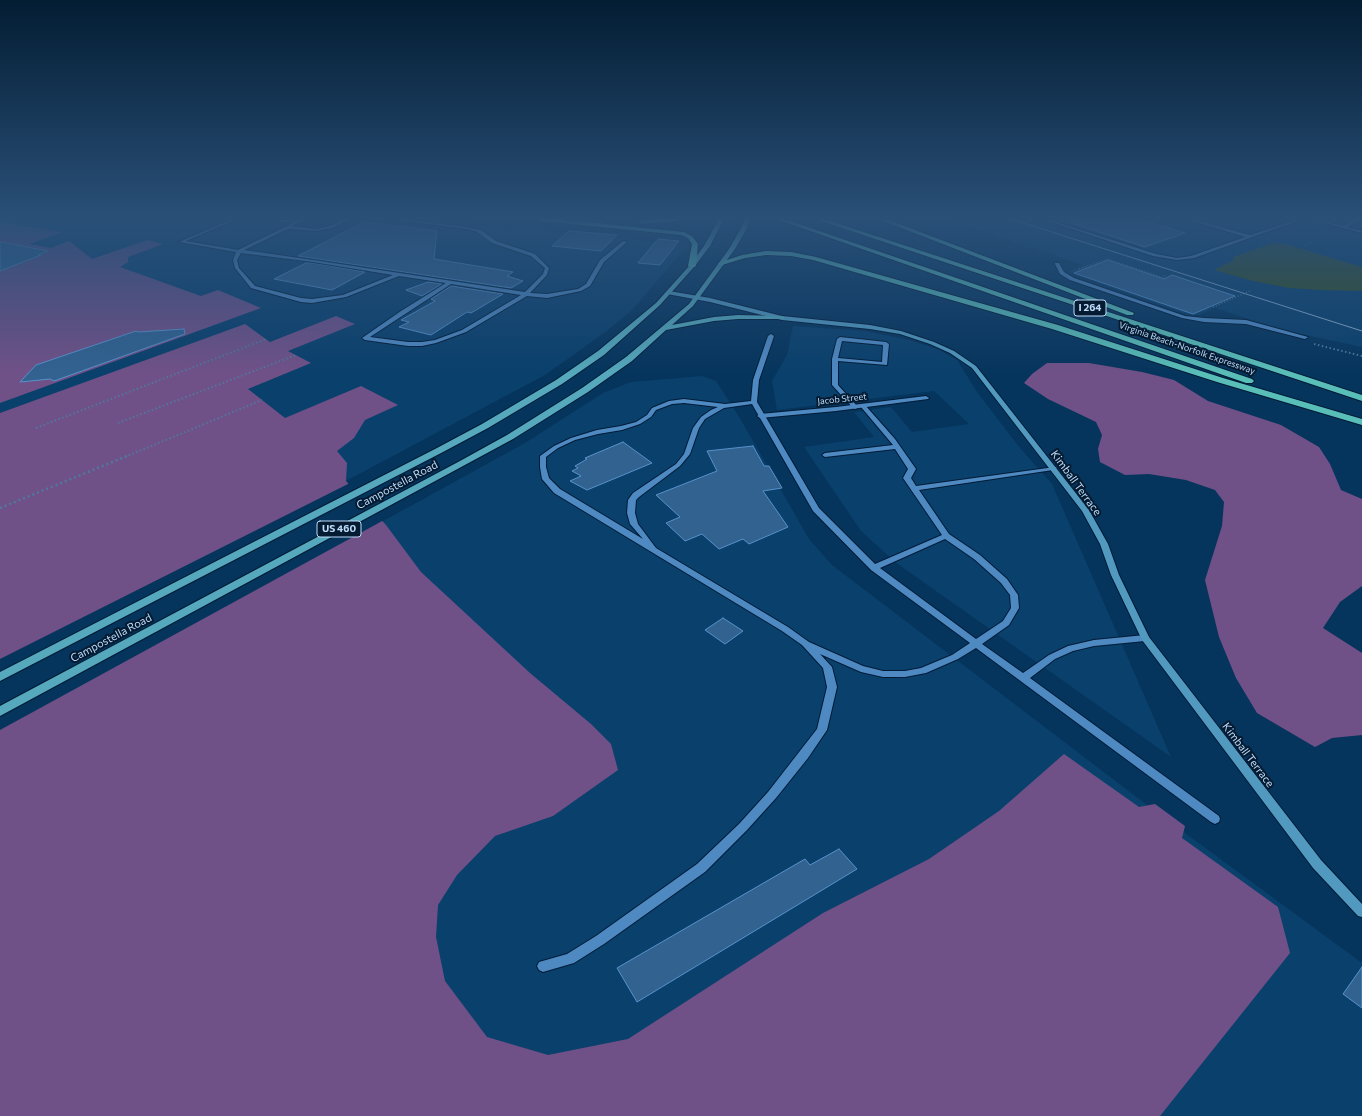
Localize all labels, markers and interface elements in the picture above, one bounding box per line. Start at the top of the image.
road number: I 264 [1074,300,1106,316]
street label: Virginia Beach-Norfolk Expressway [1117,320,1257,376]
street label: Jacob Street [817,391,867,407]
street label: Kimball Terrace [1048,448,1104,518]
street label: Campostella Road [354,458,440,512]
road number: US 460 [317,521,361,537]
street label: Campostella Road [68,611,154,665]
street label: Kimball Terrace [1219,720,1277,790]

